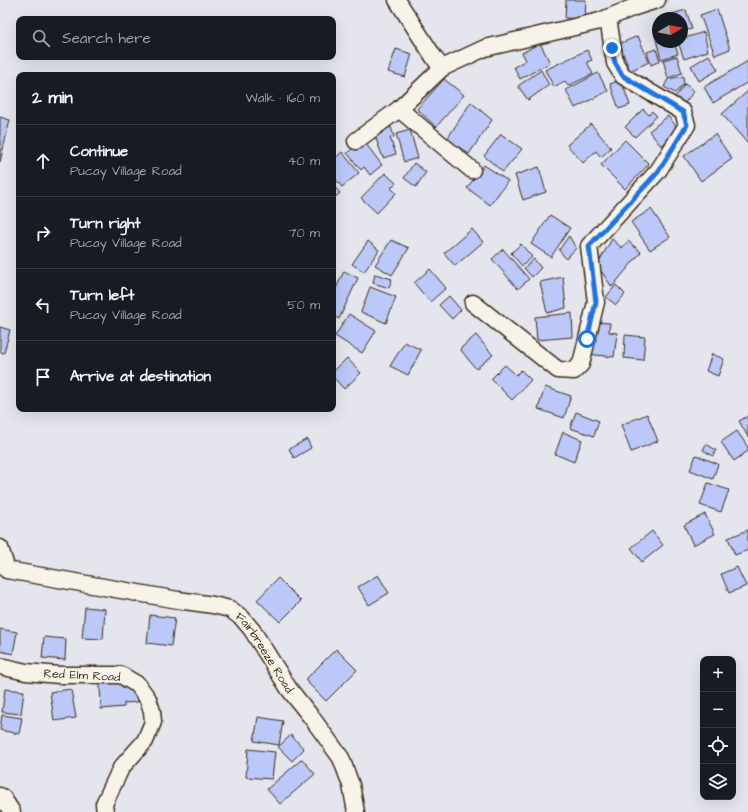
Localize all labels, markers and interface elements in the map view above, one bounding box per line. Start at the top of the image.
north arrow [652,12,688,48]
search box [16,16,336,60]
icon: search [30,27,52,49]
text: Search here [62,28,151,49]
route end [603,39,621,57]
text: 2 min [32,86,73,110]
text: Walk · 160 m [246,89,320,107]
text: Continue [70,141,128,162]
icon: ahead [32,150,54,172]
text: 40 m [288,152,320,170]
text: Pucay Village Road [70,162,182,180]
text: Turn right [70,213,141,234]
icon: right [32,222,54,244]
text: 70 m [288,224,320,242]
text: Pucay Village Road [70,234,182,252]
text: Turn left [70,285,134,306]
icon: left [32,294,54,316]
text: 50 m [287,296,320,314]
text: Pucay Village Road [70,306,182,324]
route start [578,330,596,348]
icon: arrive [32,366,54,388]
text: Arrive at destination [70,366,211,387]
street label: Fairbreeze Road [232,608,297,697]
map controls [700,656,736,800]
button: + [700,656,736,692]
street label: Red Elm Road [43,665,121,686]
button: − [700,692,736,728]
button: locate [700,728,736,764]
button: layers [700,764,736,800]

